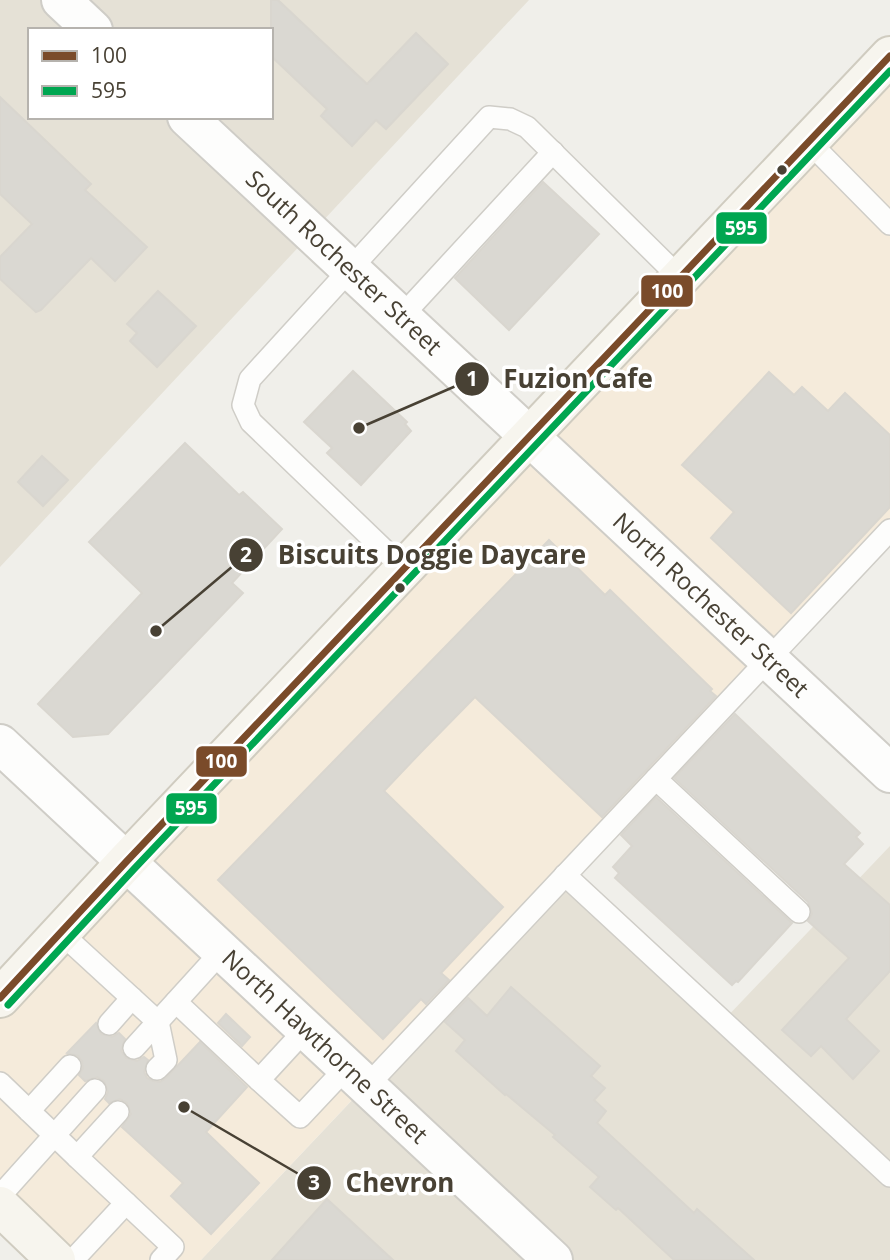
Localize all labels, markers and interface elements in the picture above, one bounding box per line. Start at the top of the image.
legend [28,28,273,119]
text: 100 [91,41,127,69]
text: 595 [91,76,127,104]
street label: South Rochester Street [239,162,450,362]
unlabelled marker [775,163,789,177]
line badge: 595 [715,211,768,245]
text: 595 [725,215,757,241]
line badge: 100 [640,274,694,308]
text: 100 [651,278,683,304]
callout: Fuzion Cafe [455,355,667,402]
text: Fuzion Cafe [503,360,653,396]
text: 1 [466,364,478,392]
street label: North Rochester Street [606,505,817,704]
callout: Biscuits Doggie Daycare [229,531,600,578]
text: Biscuits Doggie Daycare [278,536,586,572]
text: 2 [240,540,252,568]
unlabelled marker [393,581,407,595]
line badge: 100 [195,745,248,778]
text: 100 [205,748,237,774]
line badge: 595 [165,792,218,825]
text: 595 [175,795,207,821]
street label: North Hawthorne Street [215,941,436,1150]
callout: Chevron [297,1159,469,1206]
text: Chevron [346,1164,454,1200]
text: 3 [308,1168,320,1196]

